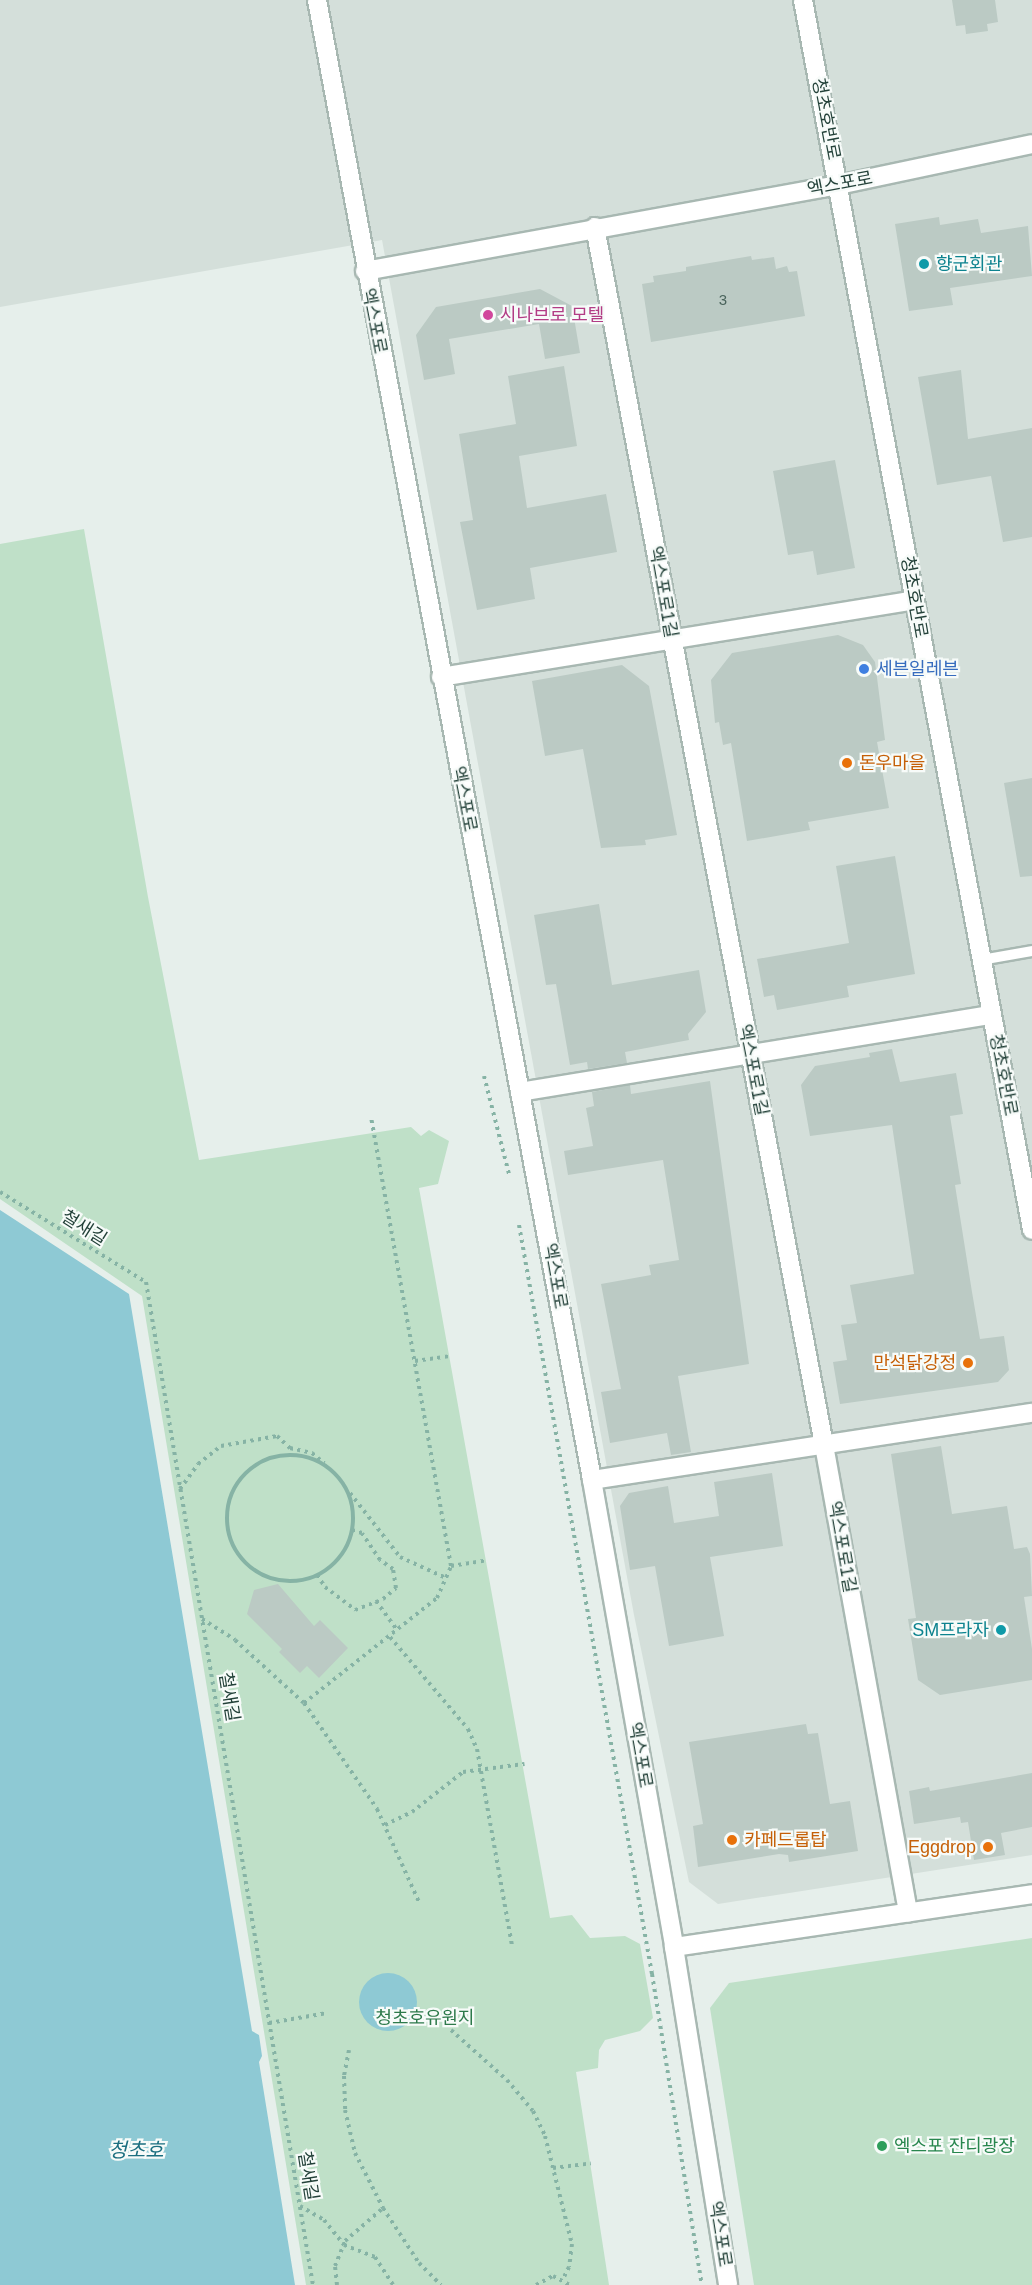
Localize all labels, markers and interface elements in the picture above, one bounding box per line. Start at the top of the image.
street label: 청초호반로 [807,76,845,162]
street label: 엑스포로 [805,167,875,201]
place label: 향군회관 [936,253,1002,275]
marker: 향군회관 [917,257,931,271]
street label: 엑스포로 [357,286,391,356]
house number: 3 [719,291,727,309]
place label: 시나브로 모텔 [500,304,604,326]
marker: 시나브로 모텔 [481,308,495,322]
street label: 엑스포로1길 [644,544,682,640]
street label: 청초호반로 [896,554,932,640]
place label: 세븐일레븐 [876,658,959,680]
marker: 세븐일레븐 [857,662,871,676]
place label: 돈우마을 [859,752,925,774]
marker: 돈우마을 [840,756,854,770]
street label: 엑스포로 [447,764,481,834]
street label: 엑스포로1길 [734,1022,772,1118]
street label: 청초호반로 [984,1032,1022,1118]
street label: 철새길 [57,1206,111,1250]
street label: 엑스포로 [539,1242,571,1310]
place label: 만석닭강정 [873,1352,956,1374]
marker: 만석닭강정 [961,1356,975,1370]
street label: 엑스포로1길 [823,1499,861,1595]
place label: SM프라자 [912,1619,989,1641]
marker: SM프라자 [994,1623,1008,1637]
street label: 철새길 [214,1671,244,1723]
street label: 엑스포로 [624,1721,656,1789]
place label: 카페드롭탑 [744,1829,827,1851]
marker: 카페드롭탑 [725,1833,739,1847]
place label: Eggdrop [908,1836,976,1858]
marker: Eggdrop [981,1840,995,1854]
park label: 청초호유원지 [375,2007,475,2029]
place label: 엑스포 잔디광장 [894,2135,1015,2157]
water label: 청초호 [108,2138,164,2162]
marker: 엑스포 잔디광장 [875,2139,889,2153]
street label: 철새길 [293,2150,323,2202]
street label: 엑스포로 [704,2200,736,2268]

